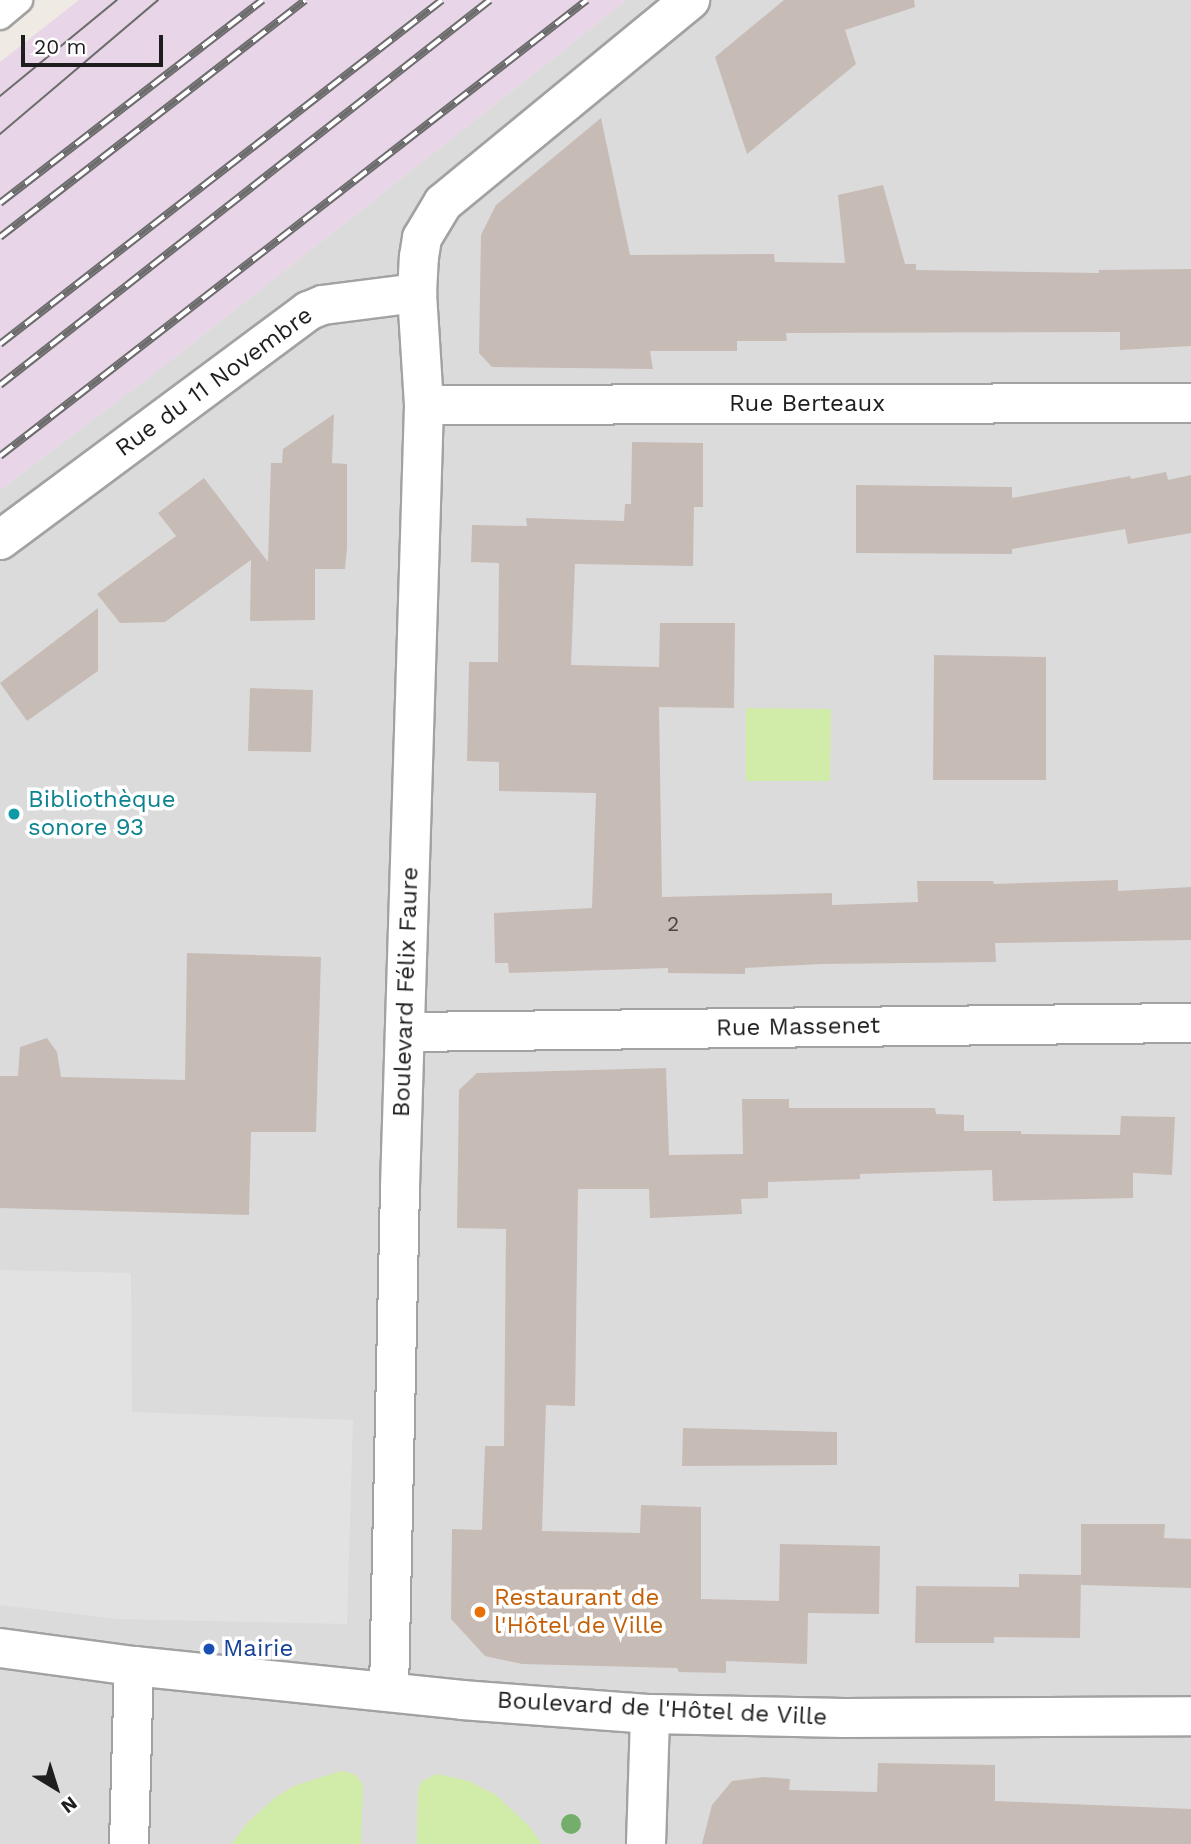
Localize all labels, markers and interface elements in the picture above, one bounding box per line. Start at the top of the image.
scale bar [24,21,166,65]
text: 20 m [34,34,86,59]
street label: Rue du 11 Novembre [110,301,318,463]
street label: Rue Berteaux [729,390,885,418]
place label: Bibliothèque sonore 93 [28,786,175,842]
marker: Bibliothèque sonore 93 [6,806,22,822]
street label: Boulevard Félix Faure [387,866,425,1118]
house number: 2 [667,911,679,937]
street label: Rue Massenet [716,1011,880,1043]
place label: Restaurant de l'Hôtel de Ville [494,1584,665,1640]
marker: Restaurant de l'Hôtel de Ville [472,1604,488,1620]
place label: Mairie [223,1635,293,1663]
marker: Mairie [201,1641,217,1657]
street label: Boulevard de l'Hôtel de Ville [495,1686,829,1732]
north arrow [21,1753,91,1823]
text: N [57,1792,82,1818]

